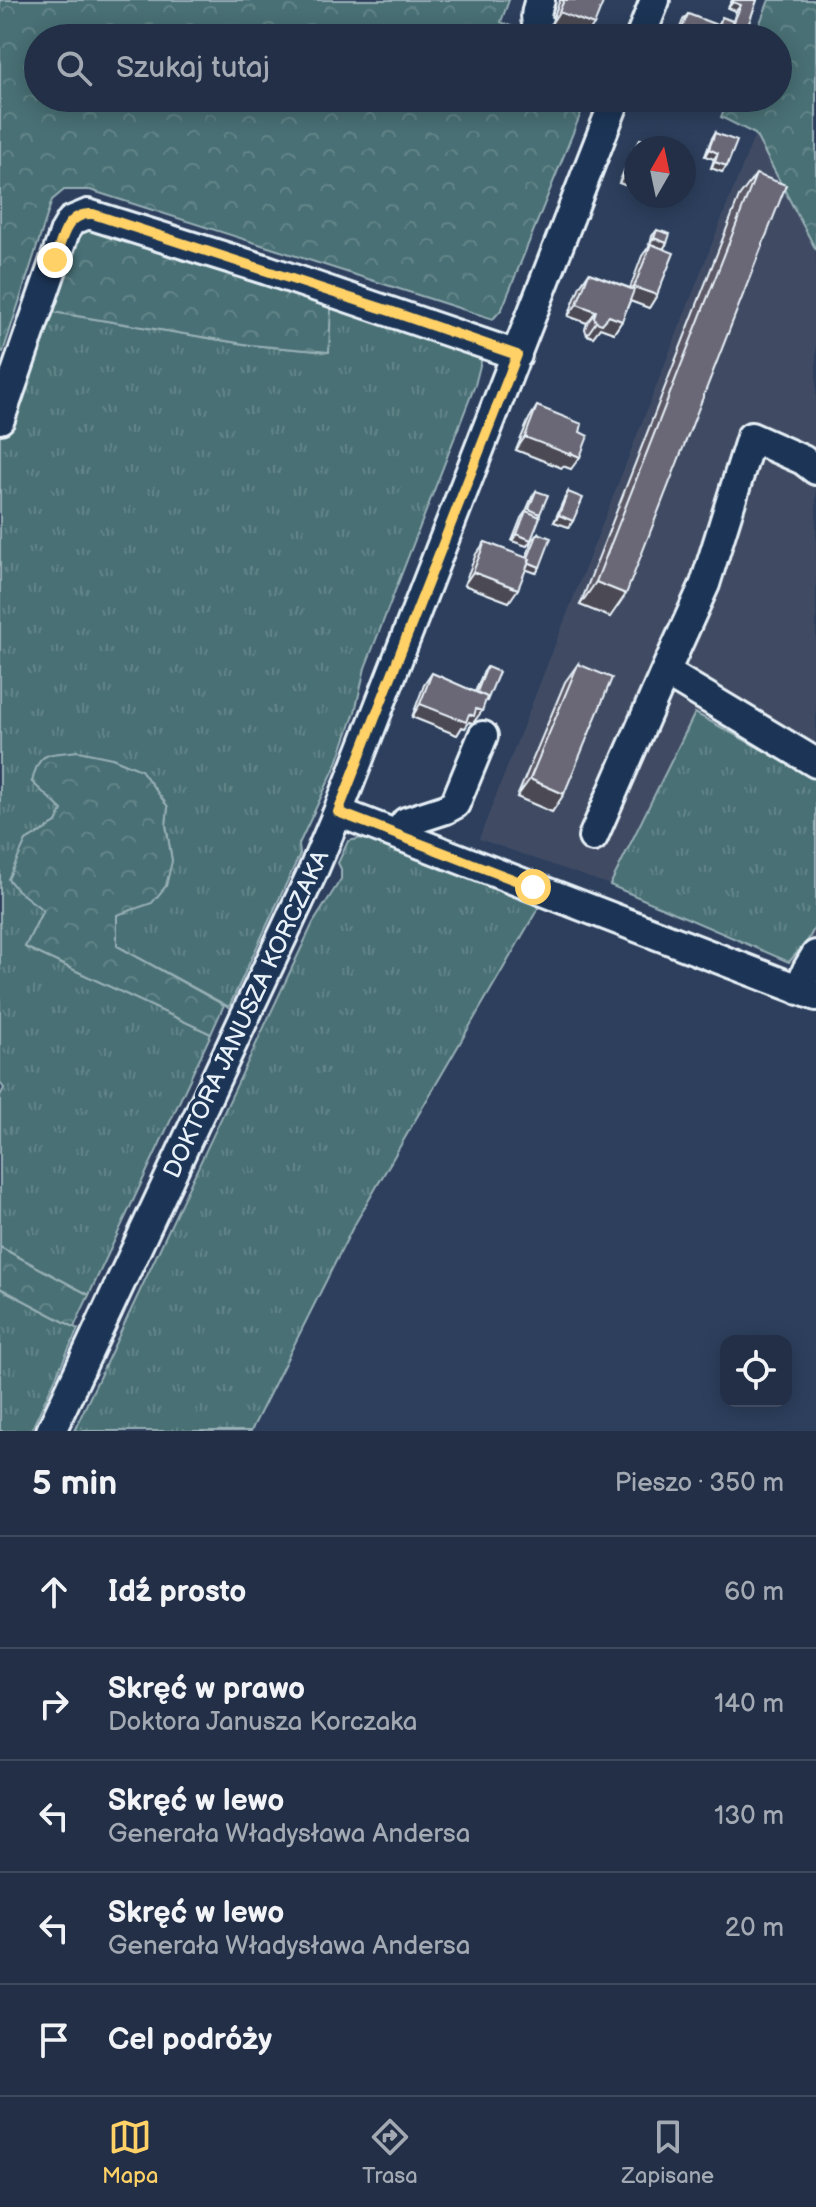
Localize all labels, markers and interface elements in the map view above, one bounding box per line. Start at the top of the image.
search box [24,24,792,112]
icon: search [52,46,96,90]
text: Szukaj tutaj [116,50,270,86]
north arrow [624,136,696,208]
route end [37,242,73,278]
street label: DOKTORA JANUSZA KORCZAKA [158,845,335,1183]
route start [515,869,551,905]
map controls [720,1335,792,1407]
button: locate [720,1335,792,1407]
text: 5 min [32,1463,117,1504]
text: Pieszo · 350 m [615,1468,784,1499]
icon: ahead [32,1570,76,1614]
text: Idź prosto [108,1574,246,1610]
text: 60 m [724,1577,784,1608]
text: Skręć w prawo [108,1671,305,1707]
icon: right [32,1682,76,1726]
text: 140 m [714,1689,784,1720]
text: Doktora Janusza Korczaka [108,1707,417,1738]
text: Skręć w lewo [108,1783,284,1819]
icon: left [32,1794,76,1838]
text: 130 m [714,1801,784,1832]
text: Generała Władysława Andersa [108,1819,470,1850]
text: Skręć w lewo [108,1895,284,1931]
icon: left [32,1906,76,1950]
text: 20 m [725,1913,784,1944]
text: Generała Władysława Andersa [108,1931,470,1962]
icon: arrive [32,2018,76,2062]
text: Cel podróży [108,2022,272,2058]
tab: Mapa [102,2115,159,2190]
tab: Trasa [362,2115,418,2190]
tab: Zapisane [621,2115,714,2190]

